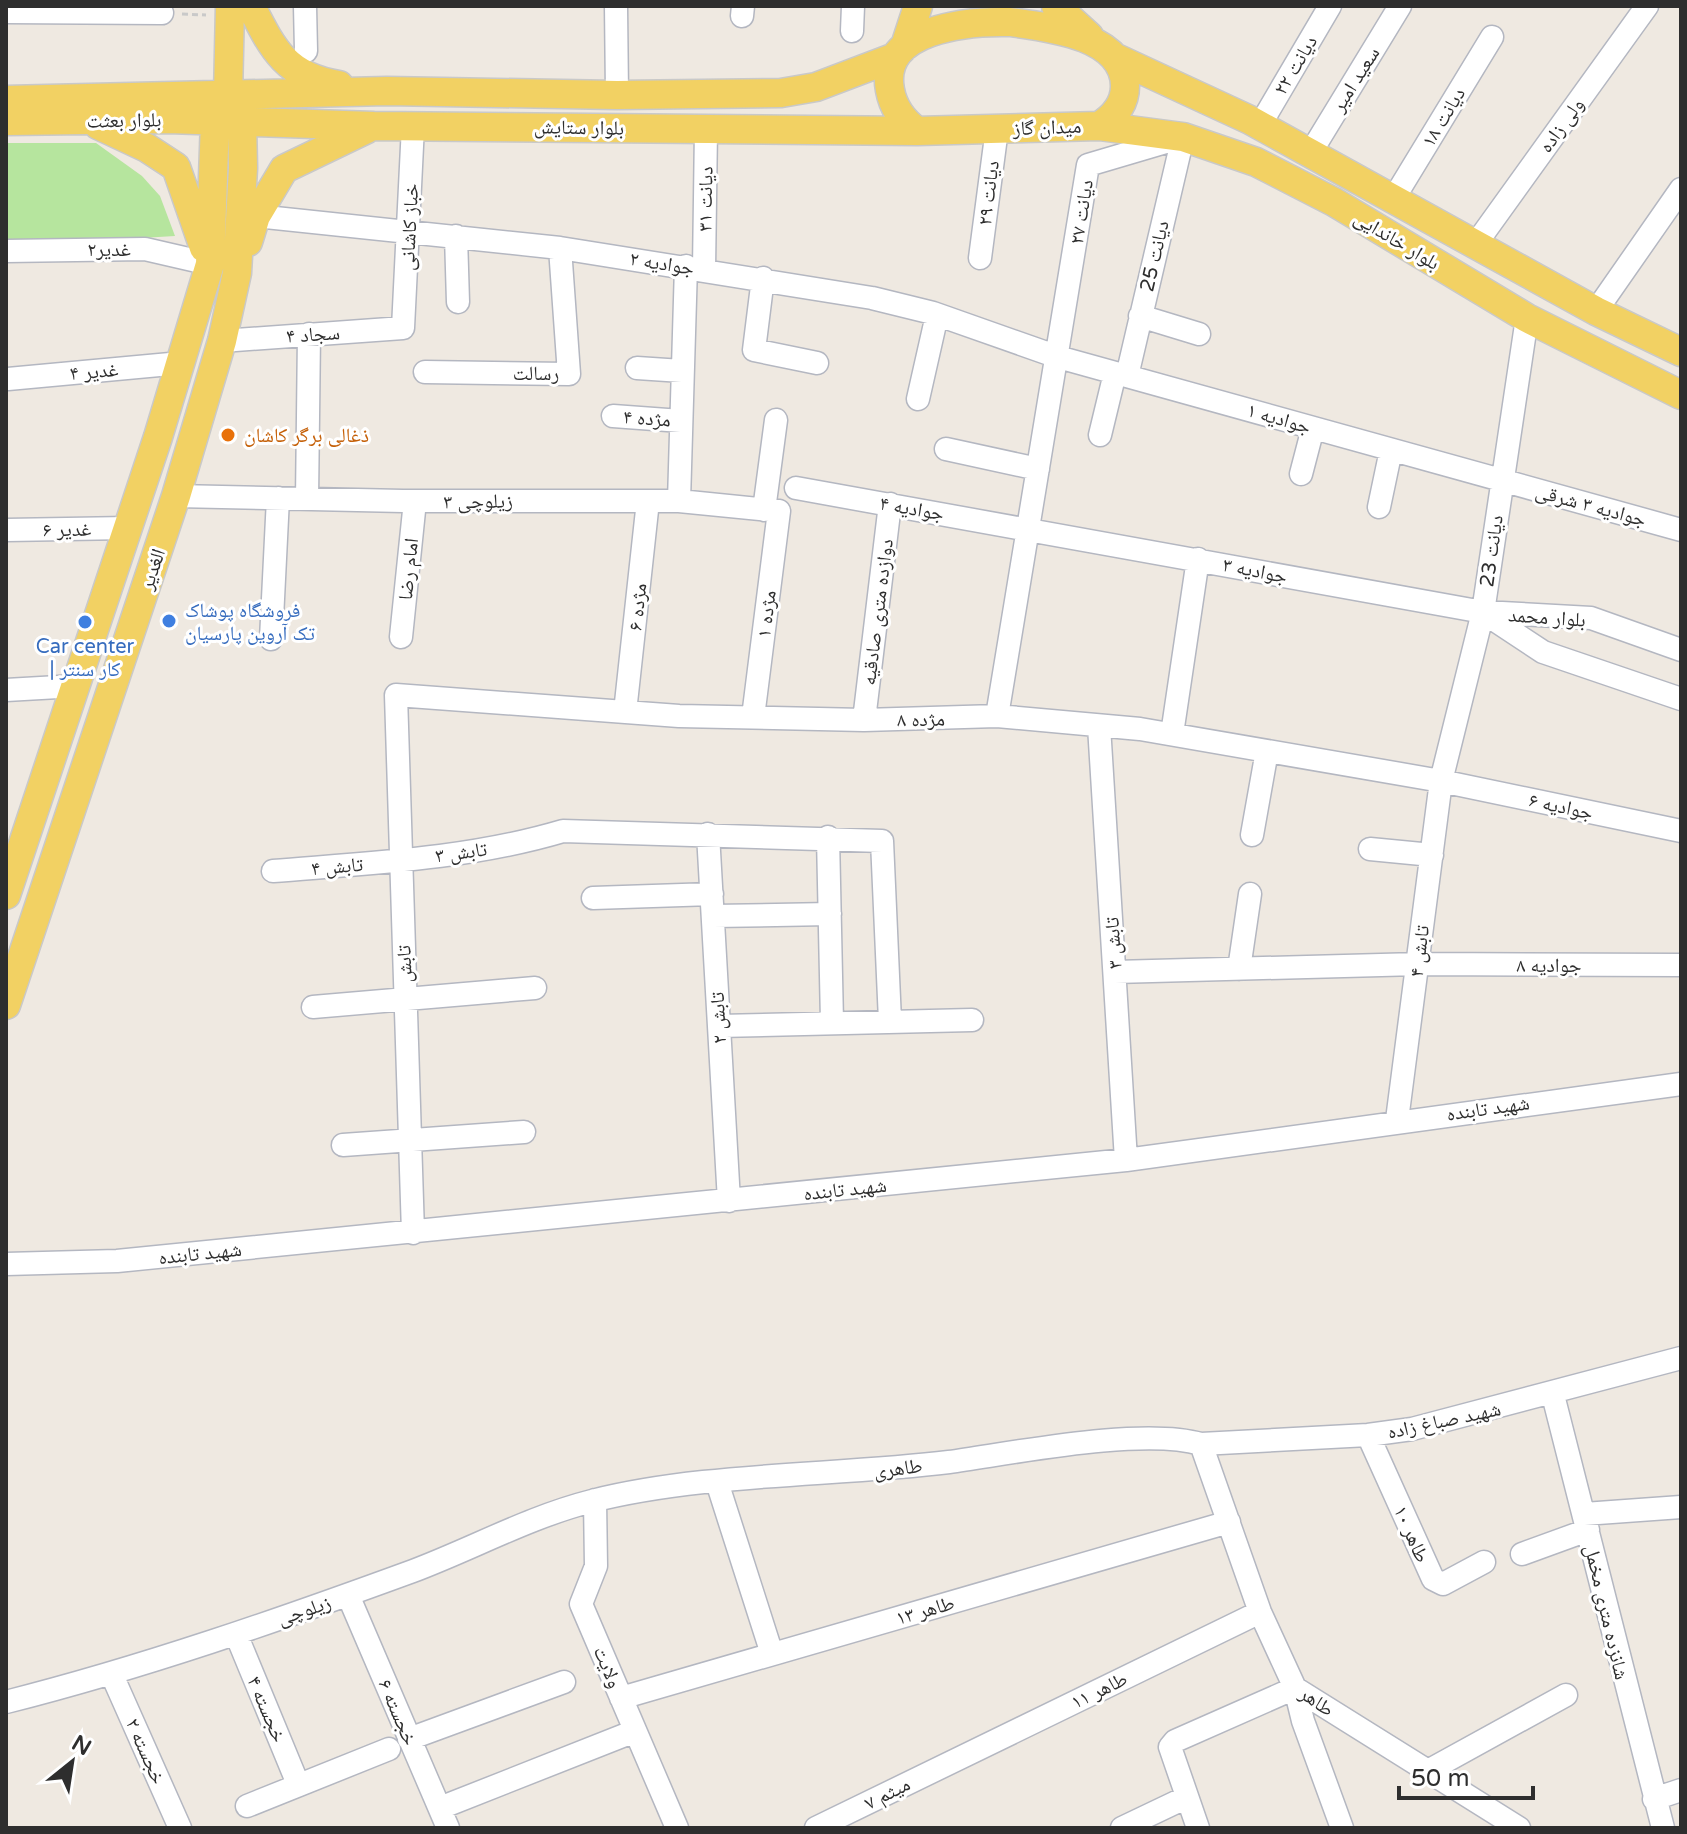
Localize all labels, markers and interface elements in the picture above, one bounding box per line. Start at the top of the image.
street label: دیانت ۲۲ [1269,31,1323,100]
street label: سعید امیر [1326,42,1385,117]
street label: دیانت ۱۸ [1417,83,1471,152]
street label: ولی زاده [1534,94,1590,158]
street label: بلوار بعثت [86,108,162,134]
street label: بلوار ستایش [534,115,624,141]
street label: میدان گاز [1011,115,1082,141]
street label: دیانت ۲۹ [973,159,1005,227]
street label: دیانت ۳۱ [693,166,719,232]
street label: دیانت ۲۷ [1065,178,1099,246]
street label: خباز کاشانی [396,183,424,271]
street label: بلوار خاندایی [1349,206,1444,276]
street label: دیانت 25 [1135,218,1175,294]
street label: غدیر۲ [87,238,131,262]
street label: جوادیه ۲ [628,247,696,281]
street label: سجاد ۴ [285,321,341,349]
street label: غدیر ۴ [69,358,119,386]
street label: رسالت [513,362,559,386]
street label: جوادیه ۱ [1244,398,1314,440]
street label: مژده ۴ [622,405,672,433]
place label: ذغالی برگر کاشان [244,424,369,448]
marker: ذغالی برگر کاشان [219,426,237,444]
street label: جوادیه ۳ شرقی [1533,480,1649,532]
street label: زیلوچی ۳ [443,489,513,515]
street label: جوادیه ۴ [878,492,946,527]
street label: دیانت 23 [1475,514,1509,589]
street label: غدیر ۶ [42,518,92,542]
street label: امام رضا [394,537,425,602]
street label: دوازده متری صادقیه [857,537,899,687]
street label: الغدیر [134,546,171,594]
street label: جوادیه ۳ [1221,553,1289,589]
street label: مژده ۶ [624,582,652,632]
street label: مژده ۱ [752,589,782,639]
place label: فروشگاه پوشاک تک آروین پارسیان [185,599,315,646]
street label: بلوار محمد [1507,603,1586,633]
marker: فروشگاه پوشاک تک آروین پارسیان [160,612,178,630]
marker: Car center | کار سنتر [76,613,94,631]
place label: Car center | کار سنتر [36,635,134,682]
street label: مژده ۸ [897,708,945,732]
street label: جوادیه ۶ [1526,788,1595,826]
street label: تابش ۳ [434,837,489,868]
street label: تابش ۴ [310,853,364,881]
street label: تابش ۳ [1100,916,1128,970]
street label: تابش ۴ [1405,924,1435,978]
street label: تابش [392,945,418,983]
street label: جوادیه ۸ [1516,954,1582,978]
street label: تابش ۲ [706,991,732,1045]
street label: شهید تابنده [1445,1091,1531,1127]
street label: شهید تابنده [802,1174,888,1206]
street label: شهید تابنده [157,1238,243,1270]
street label: شهید صباغ زاده [1385,1397,1503,1445]
street label: طاهری [872,1454,924,1484]
street label: طاهر ۱۰ [1388,1502,1434,1567]
street label: شانزده متری مخمل [1579,1542,1633,1682]
street label: زیلوچی [274,1591,334,1631]
street label: طاهر ۱۳ [893,1591,957,1631]
street label: ولایت [588,1643,627,1692]
street label: طاهر ۱۱ [1067,1667,1132,1715]
street label: خجسته ۴ [241,1673,291,1746]
street label: خجسته ۶ [372,1676,422,1749]
street label: طاهر [1294,1681,1338,1722]
street label: خجسته ۲ [120,1715,170,1788]
north arrow [32,1722,112,1802]
text: N [67,1730,96,1761]
scale bar [1399,1750,1533,1800]
text: 50 m [1411,1764,1469,1793]
street label: میثم ۷ [861,1772,915,1816]

